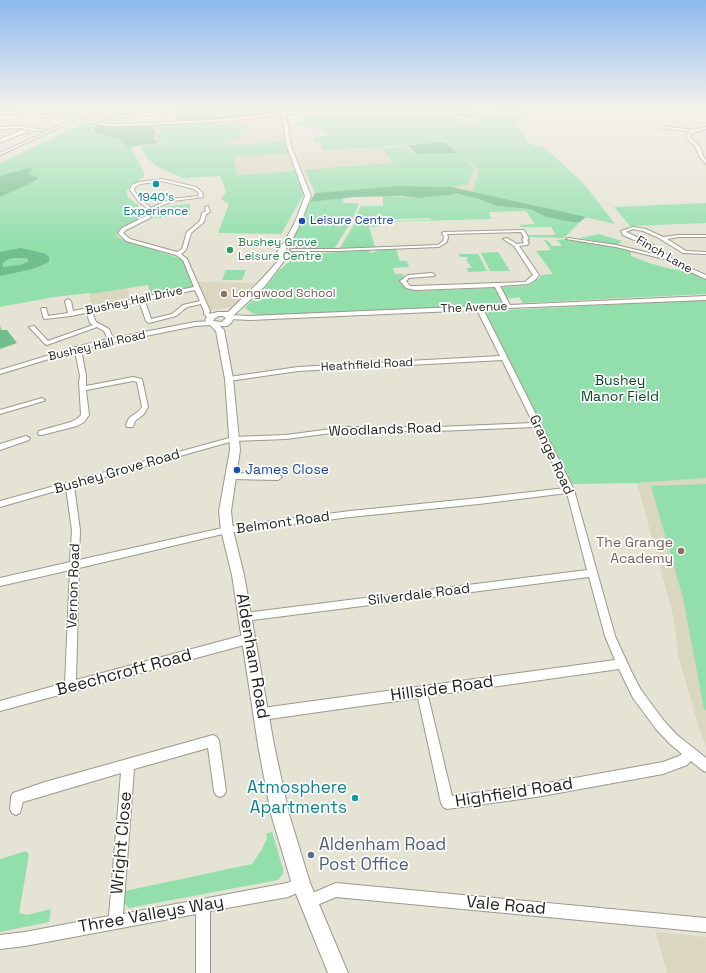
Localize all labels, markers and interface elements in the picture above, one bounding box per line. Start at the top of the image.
marker: 1940's Experience [151,179,161,189]
place label: 1940's Experience [124,191,188,219]
place label: Leisure Centre [310,214,394,228]
marker: Leisure Centre [297,216,307,226]
street label: Finch Lane [633,233,695,277]
place label: Bushey Grove Leisure Centre [238,236,322,264]
marker: Bushey Grove Leisure Centre [225,245,235,255]
street label: Bushey Hall Drive [84,284,184,318]
place label: Longwood School [232,287,336,301]
marker: Longwood School [219,289,229,299]
street label: The Avenue [440,300,508,316]
street label: Bushey Hall Road [47,328,147,364]
street label: Heathfield Road [320,355,414,375]
park label: Bushey Manor Field [581,373,659,406]
street label: Grange Road [525,412,577,498]
street label: Woodlands Road [328,420,442,440]
street label: Bushey Grove Road [52,446,182,498]
place label: James Close [245,462,329,478]
marker: James Close [232,465,242,475]
street label: Belmont Road [235,508,331,538]
place label: The Grange Academy [596,535,673,568]
street label: Vernon Road [64,543,84,629]
marker: The Grange Academy [676,546,686,556]
street label: Silverdale Road [367,580,471,610]
street label: Aldenham Road [231,592,273,720]
street label: Beechcroft Road [54,645,194,701]
street label: Hillside Road [389,672,495,706]
street label: Highfield Road [454,774,574,812]
place label: Atmosphere Apartments [247,778,347,818]
street label: Wright Close [107,791,137,895]
marker: Atmosphere Apartments [350,793,360,803]
place label: Aldenham Road Post Office [319,835,446,875]
marker: Aldenham Road Post Office [306,850,316,860]
street label: Three Valleys Way [77,892,225,938]
street label: Vale Road [465,892,547,920]

